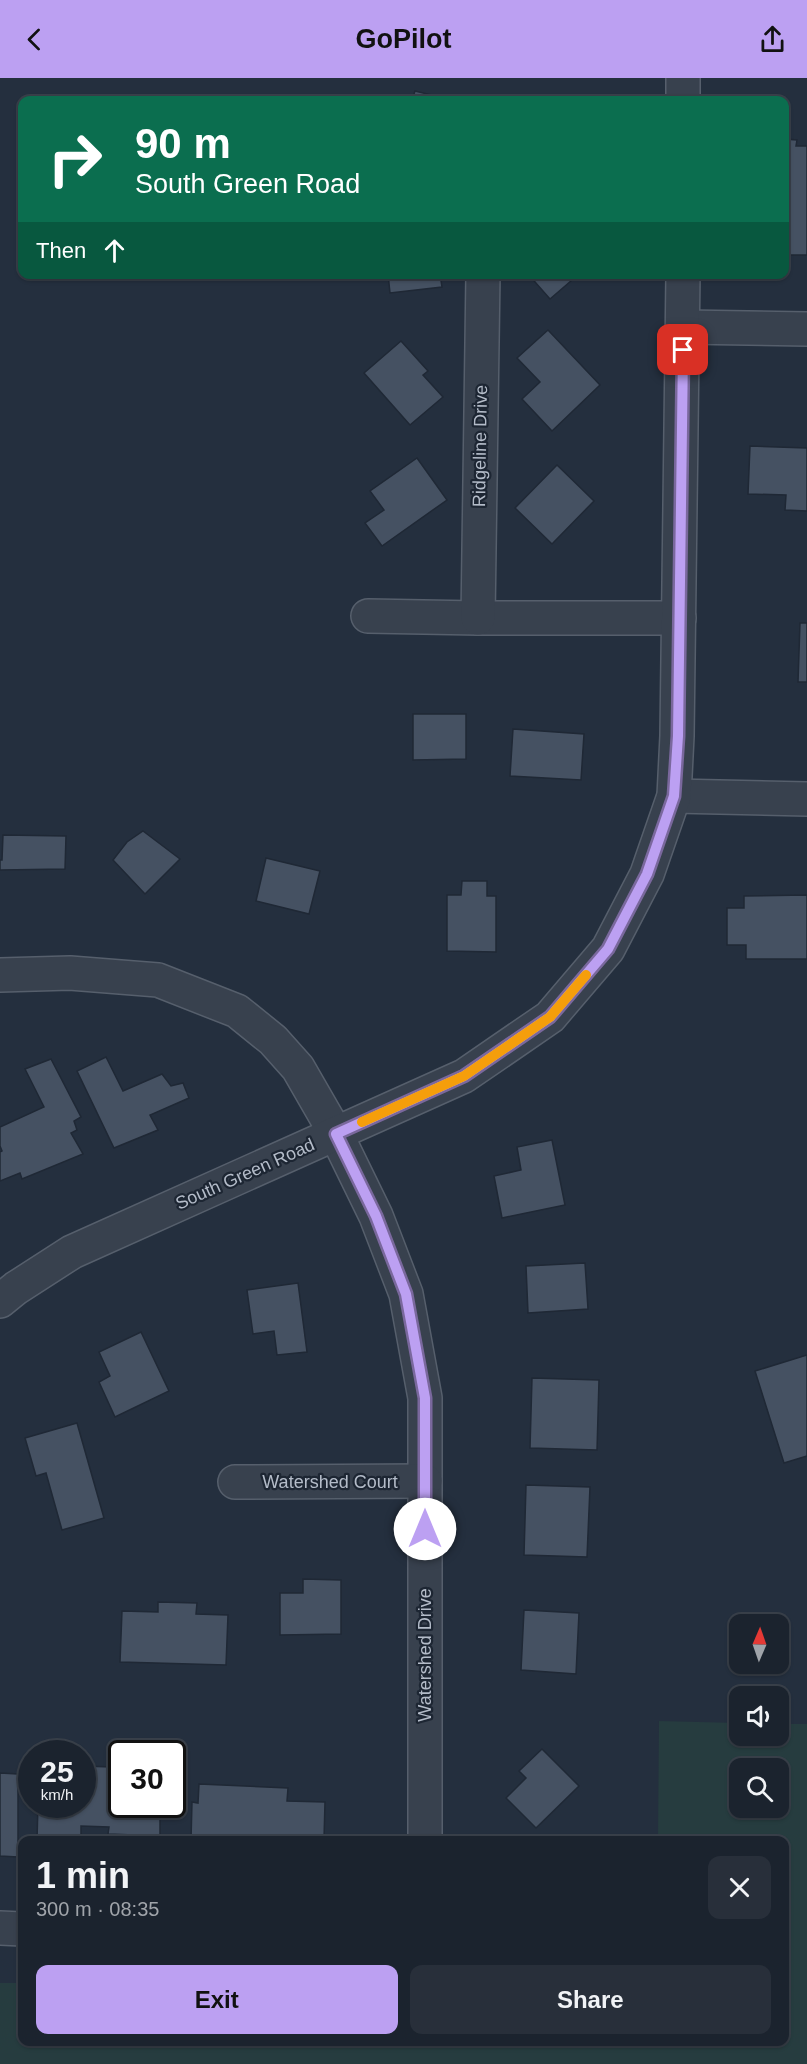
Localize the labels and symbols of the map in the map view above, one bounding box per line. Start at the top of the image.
pin [657,324,708,375]
street label: Ridgeline Drive [469,385,491,507]
street label: South Green Road [172,1134,318,1214]
street label: Watershed Court [262,1472,398,1492]
position arrow [393,1497,457,1561]
street label: Watershed Drive [415,1588,435,1722]
north arrow [729,1614,789,1674]
speed limit sign: 30 [108,1740,186,1818]

